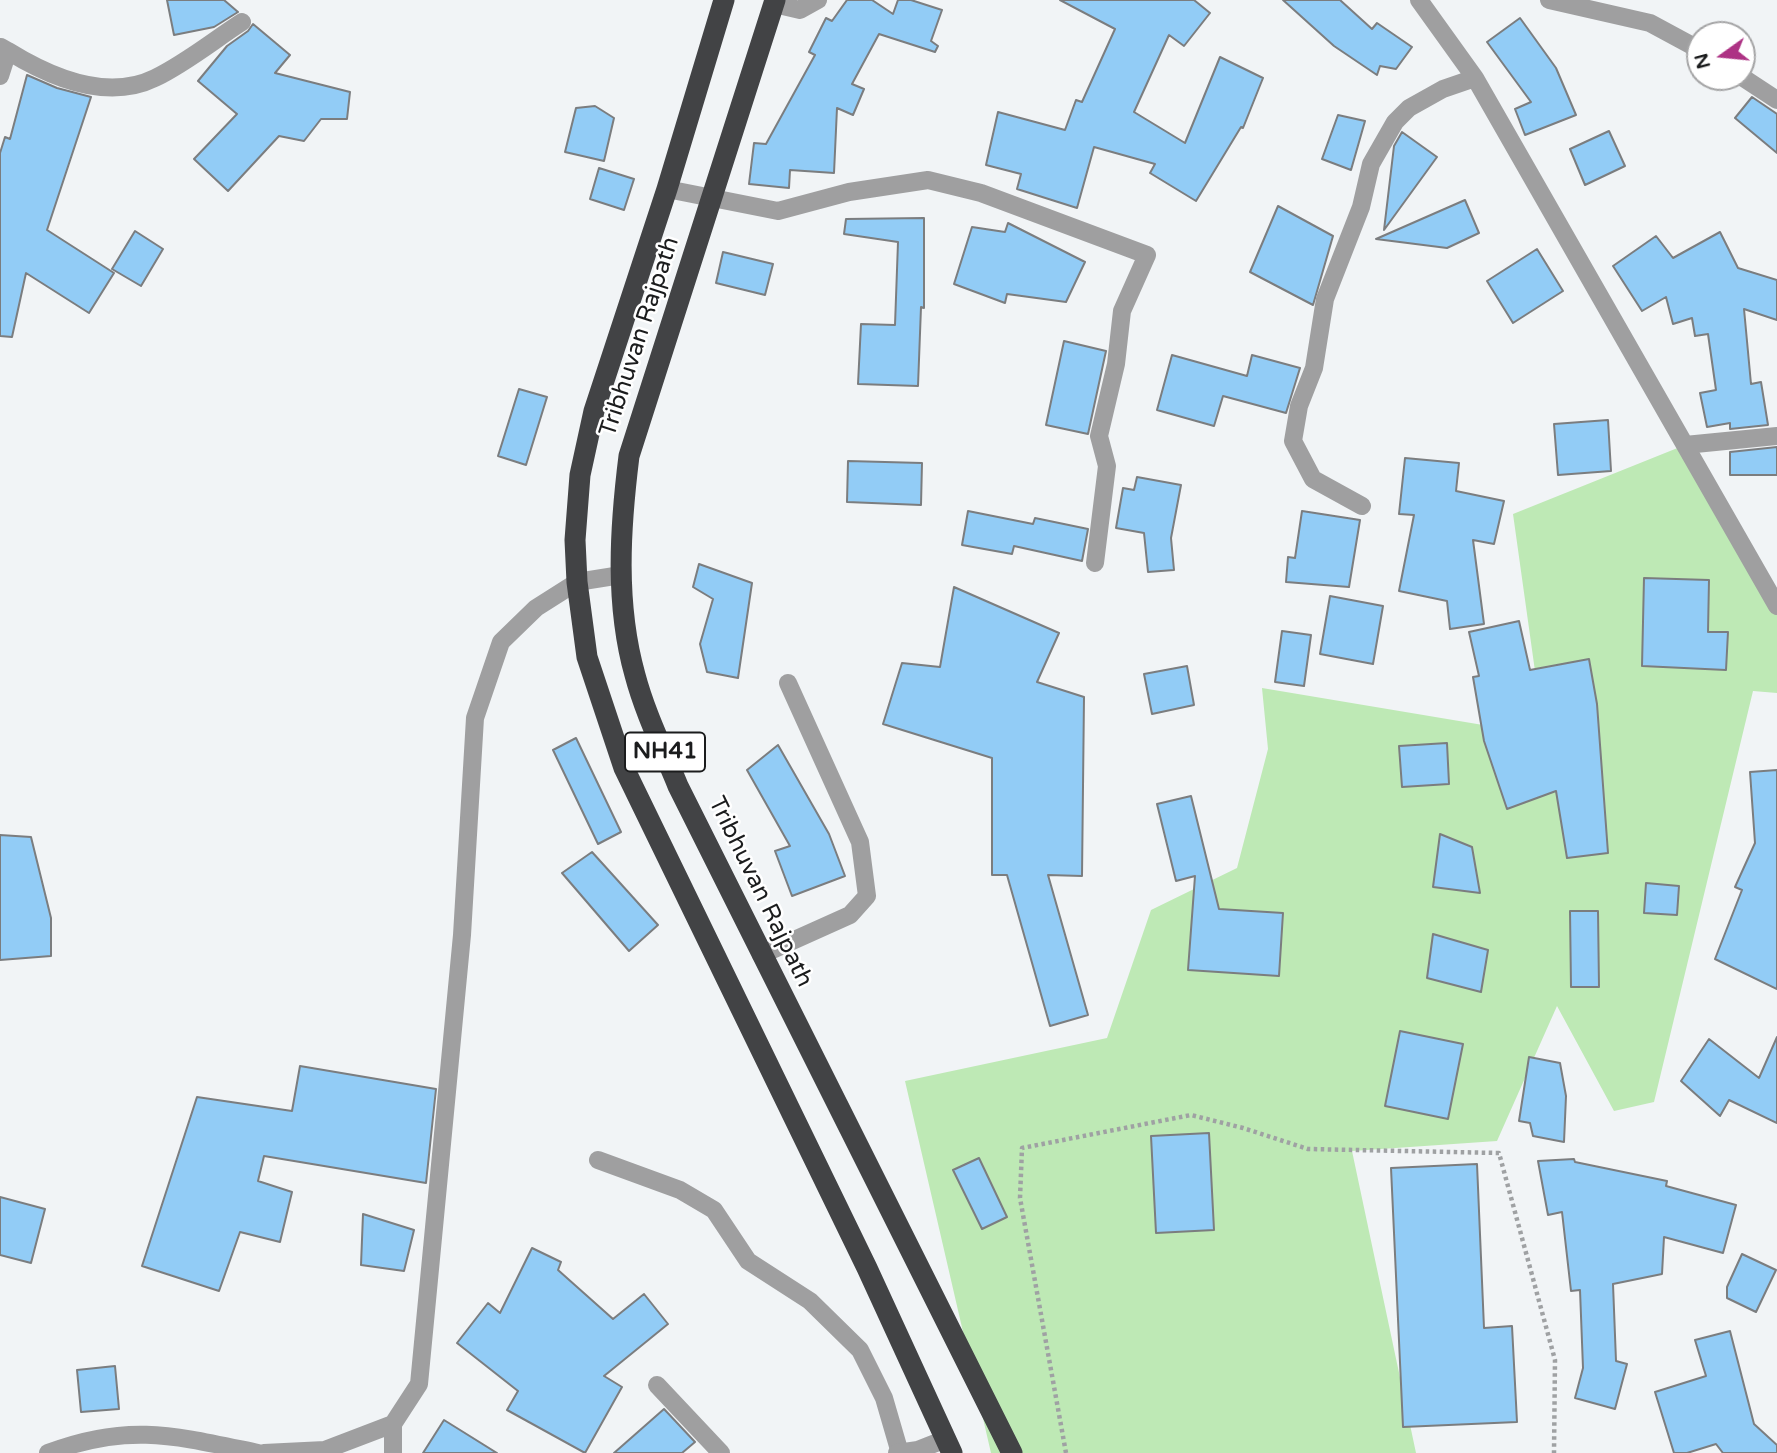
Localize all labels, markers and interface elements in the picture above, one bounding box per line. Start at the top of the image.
north arrow [1686,21,1756,91]
text: N [1690,51,1715,71]
street label: Tribhuvan Rajpath [594,233,686,441]
road number: NH41 [625,732,705,772]
street label: Tribhuvan Rajpath [701,792,819,992]

